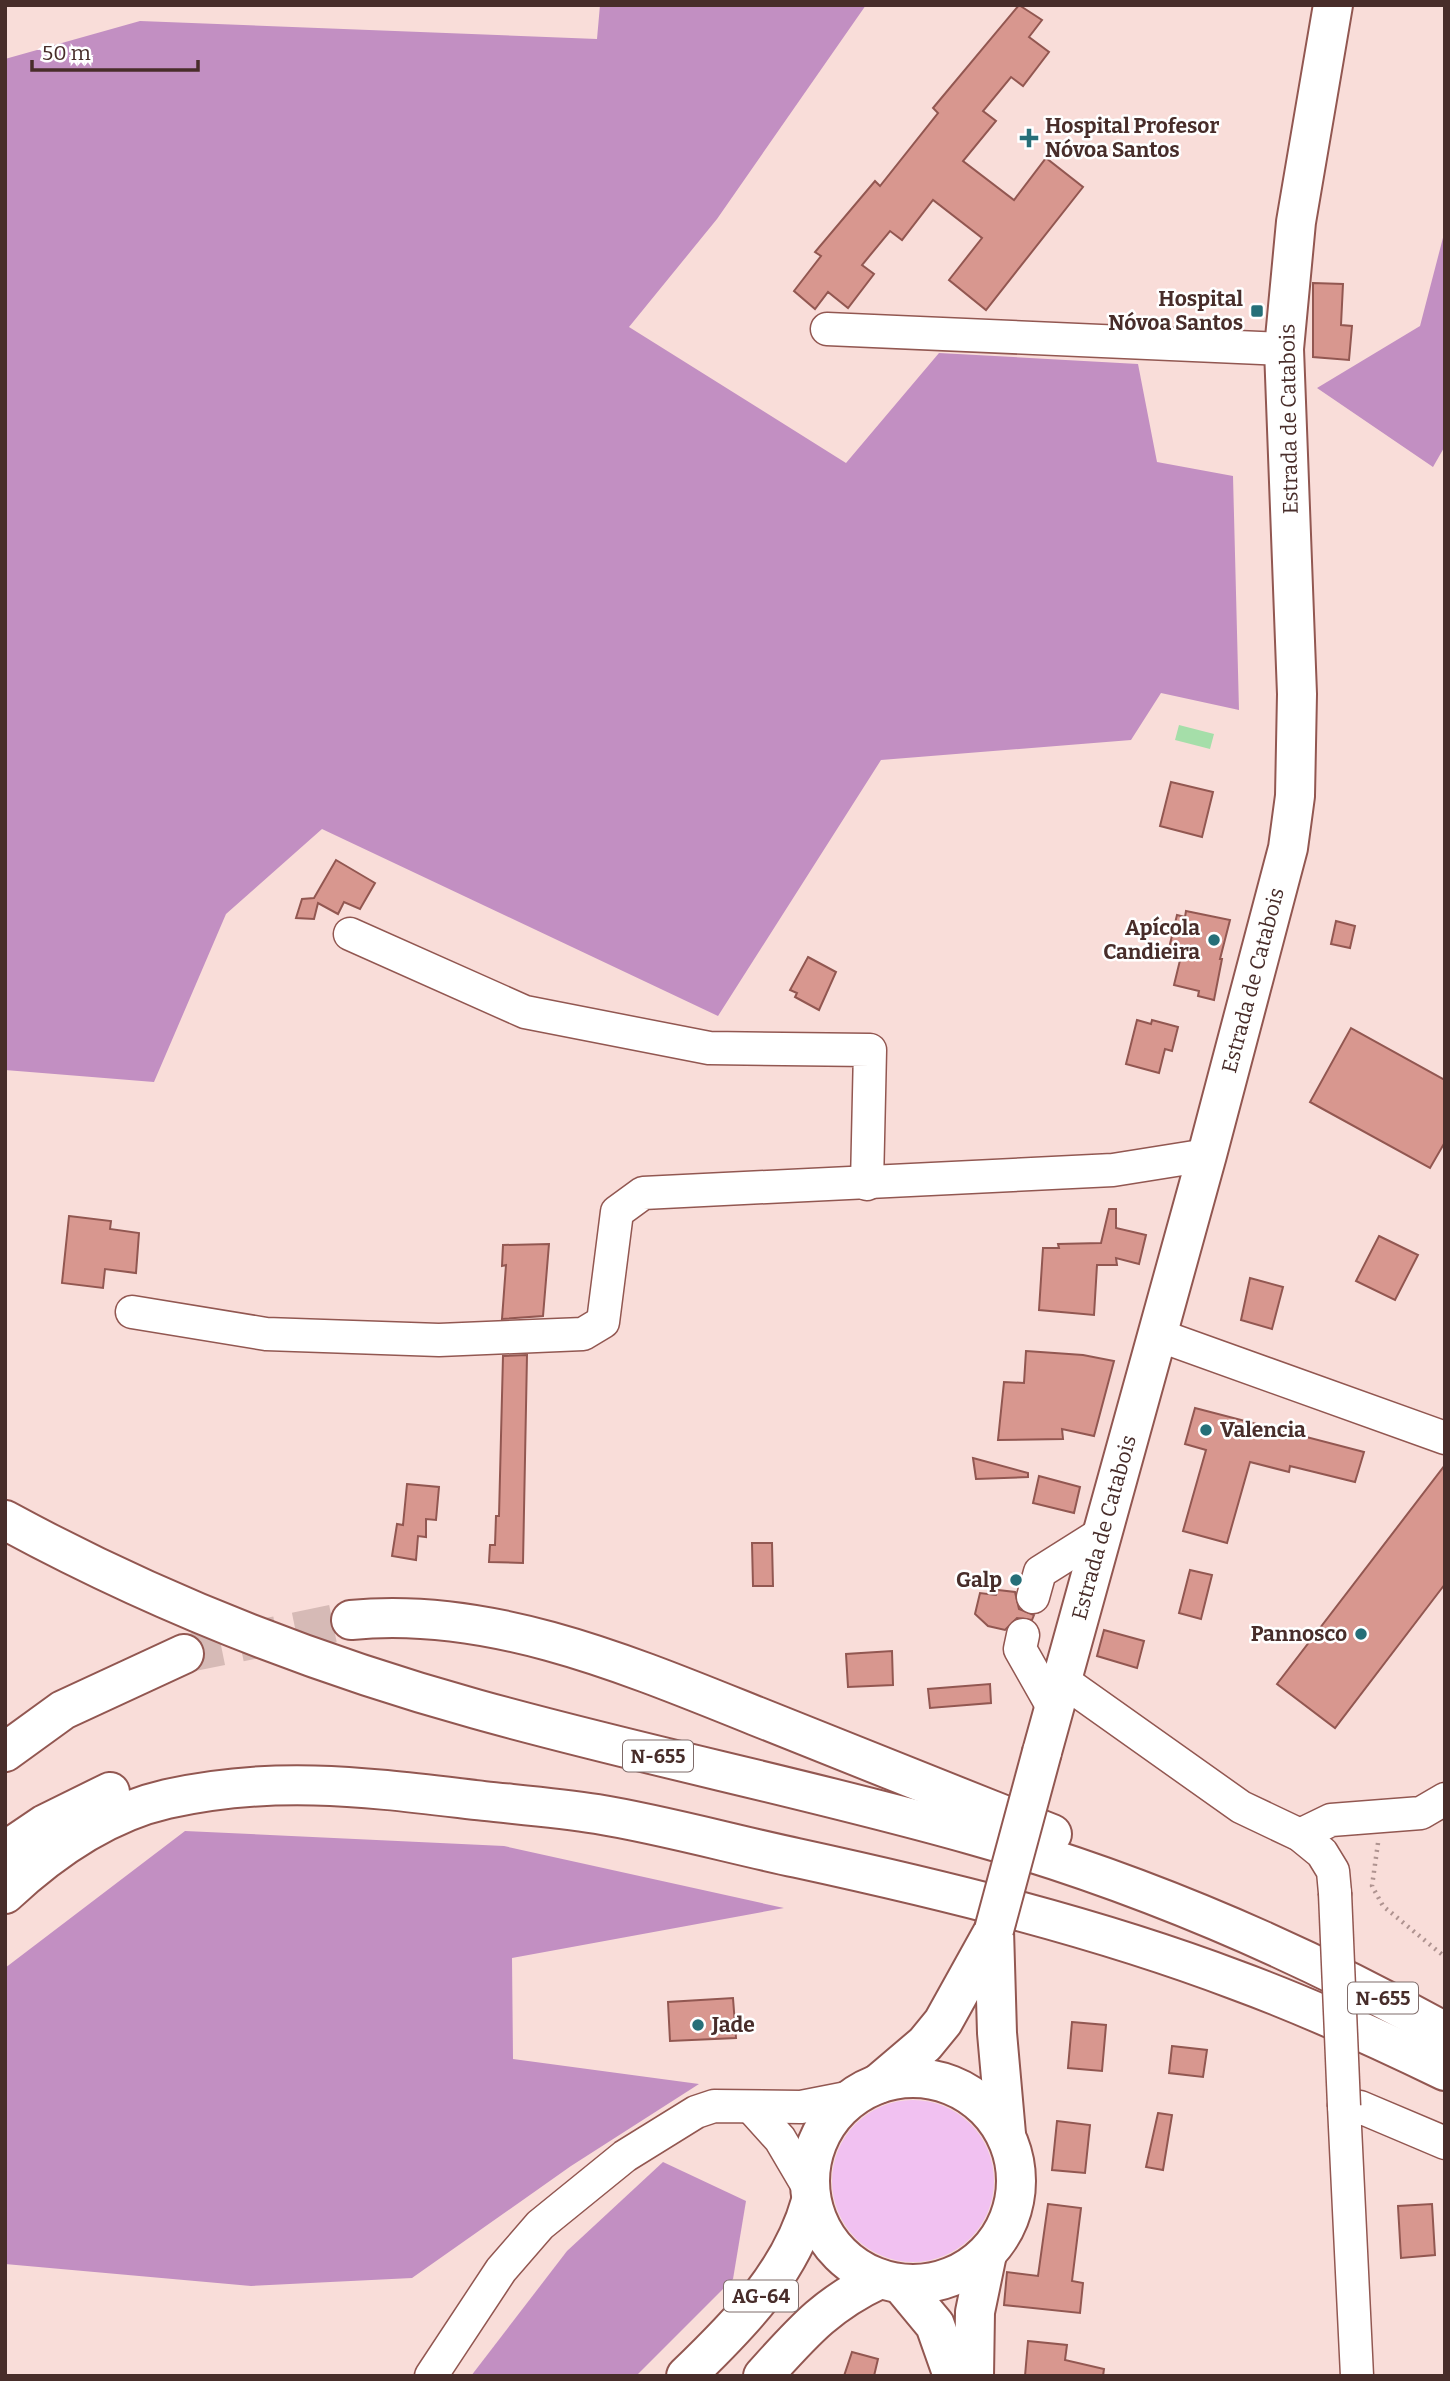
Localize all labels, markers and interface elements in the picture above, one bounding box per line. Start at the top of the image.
scale bar [32,28,198,72]
text: 50 m [42,40,91,66]
place label: Hospital Profesor Nóvoa Santos [1045,113,1219,163]
marker: Hospital Profesor Nóvoa Santos [1019,128,1039,148]
place label: Hospital Nóvoa Santos [1108,286,1243,336]
marker: Hospital Nóvoa Santos [1249,303,1265,319]
street label: Estrada de Catabois [1274,324,1304,514]
street label: Estrada de Catabois [1216,885,1290,1076]
place label: Apícola Candieira [1103,915,1200,965]
marker: Apícola Candieira [1206,932,1222,948]
place label: Valencia [1220,1417,1306,1443]
marker: Valencia [1198,1422,1214,1438]
street label: Estrada de Catabois [1066,1432,1142,1623]
place label: Galp [956,1567,1002,1593]
marker: Galp [1008,1572,1024,1588]
place label: Pannosco [1251,1621,1347,1647]
marker: Pannosco [1353,1626,1369,1642]
road number: N-655 [623,1740,693,1772]
road number: N-655 [1348,1982,1418,2014]
place label: Jade [711,2012,755,2038]
marker: Jade [690,2017,706,2033]
road number: AG-64 [724,2280,798,2312]

